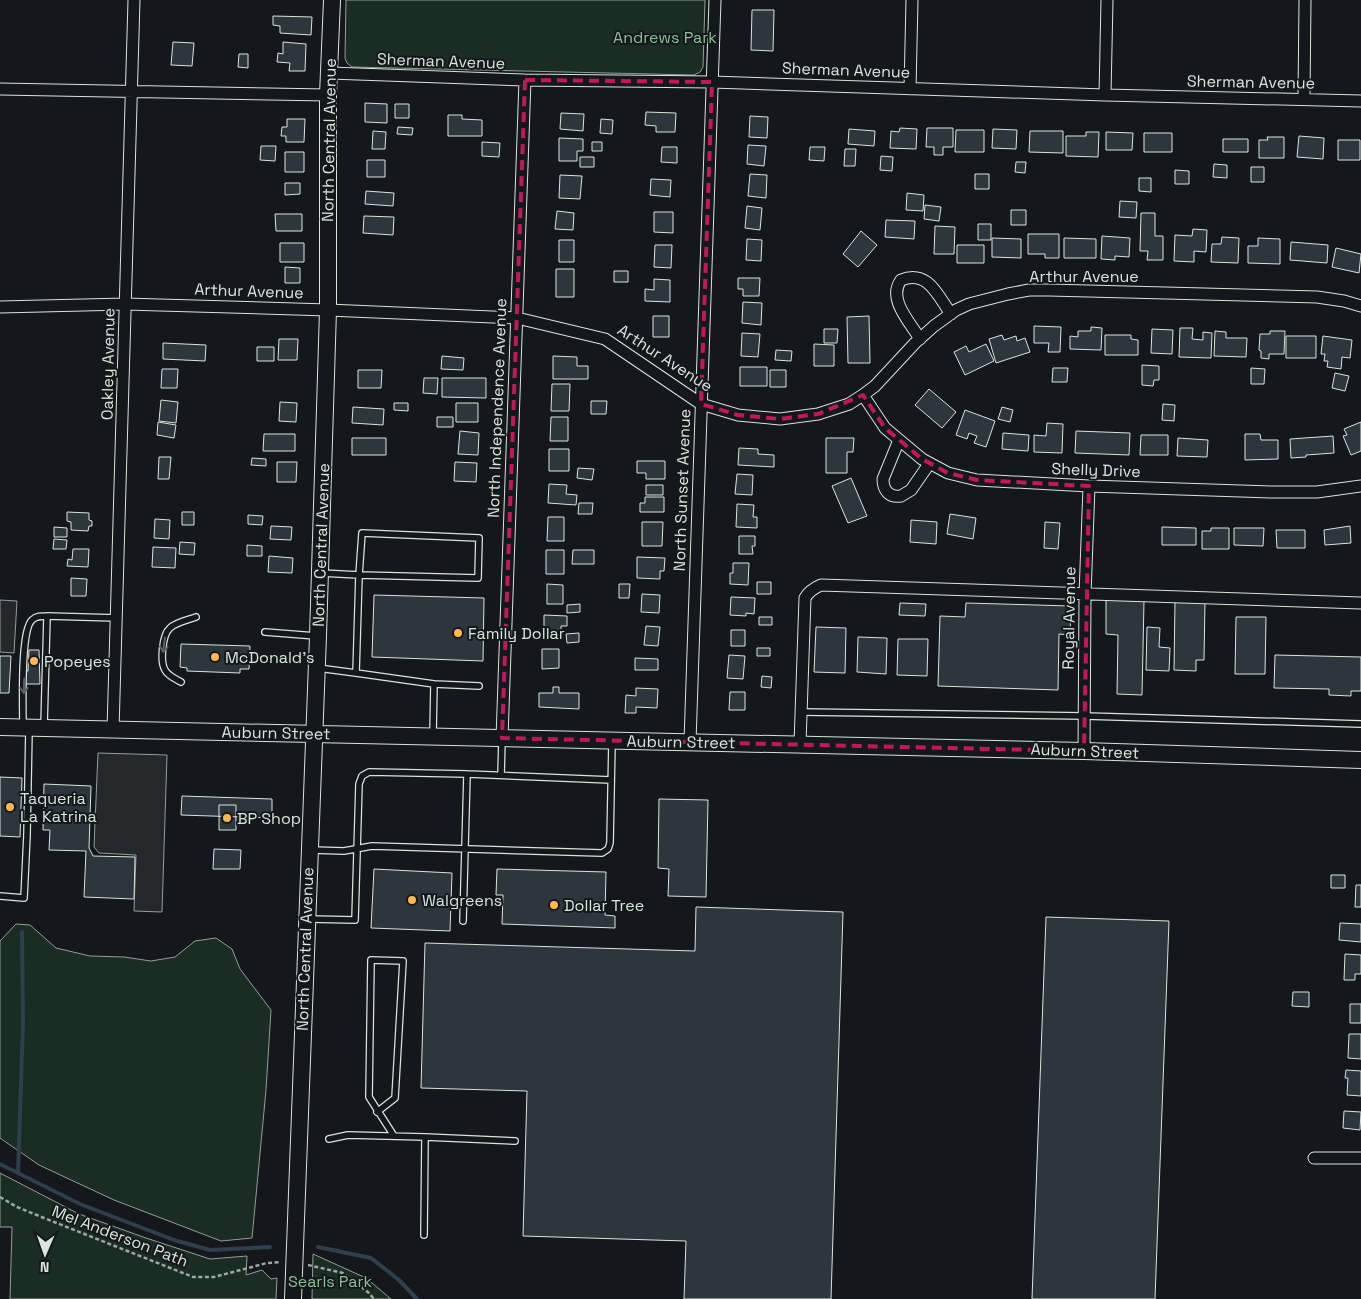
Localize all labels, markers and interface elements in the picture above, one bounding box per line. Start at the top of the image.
park label: Andrews Park [613,27,717,48]
street label: Sherman Avenue [377,48,505,74]
street label: Sherman Avenue [782,57,910,83]
street label: North Central Avenue [317,58,341,222]
street label: Sherman Avenue [1187,70,1315,94]
street label: Arthur Avenue [1029,266,1139,287]
street label: Arthur Avenue [194,279,304,303]
street label: North Independence Avenue [483,298,511,518]
street label: Oakley Avenue [97,308,119,420]
street label: Arthur Avenue [613,319,717,397]
street label: North Sunset Avenue [669,408,695,572]
street label: Shelly Drive [1051,458,1141,482]
street label: North Central Avenue [308,463,334,627]
street label: Royal Avenue [1058,566,1080,670]
place label: Family Dollar [468,623,565,644]
marker: Family Dollar [452,627,464,639]
one-way arrow [159,636,169,652]
place label: McDonald's [225,647,315,668]
place label: Popeyes [44,651,111,672]
marker: McDonald's [209,651,221,663]
marker: Popeyes [28,655,40,667]
one-way arrow [19,678,28,694]
street label: Auburn Street [221,722,331,744]
street label: Auburn Street [626,731,736,753]
street label: Auburn Street [1030,739,1140,763]
place label: Taqueria La Katrina [20,788,97,827]
marker: Taqueria La Katrina [4,801,16,813]
place label: BP Shop [237,808,301,829]
marker: BP Shop [221,812,233,824]
street label: North Central Avenue [292,867,318,1031]
place label: Walgreens [422,890,502,911]
marker: Walgreens [406,894,418,906]
place label: Dollar Tree [564,895,644,916]
marker: Dollar Tree [548,899,560,911]
street label: Mel Anderson Path [49,1200,191,1272]
north arrow [20,1229,70,1279]
text: N [40,1258,50,1276]
park label: Searls Park [288,1271,373,1292]

